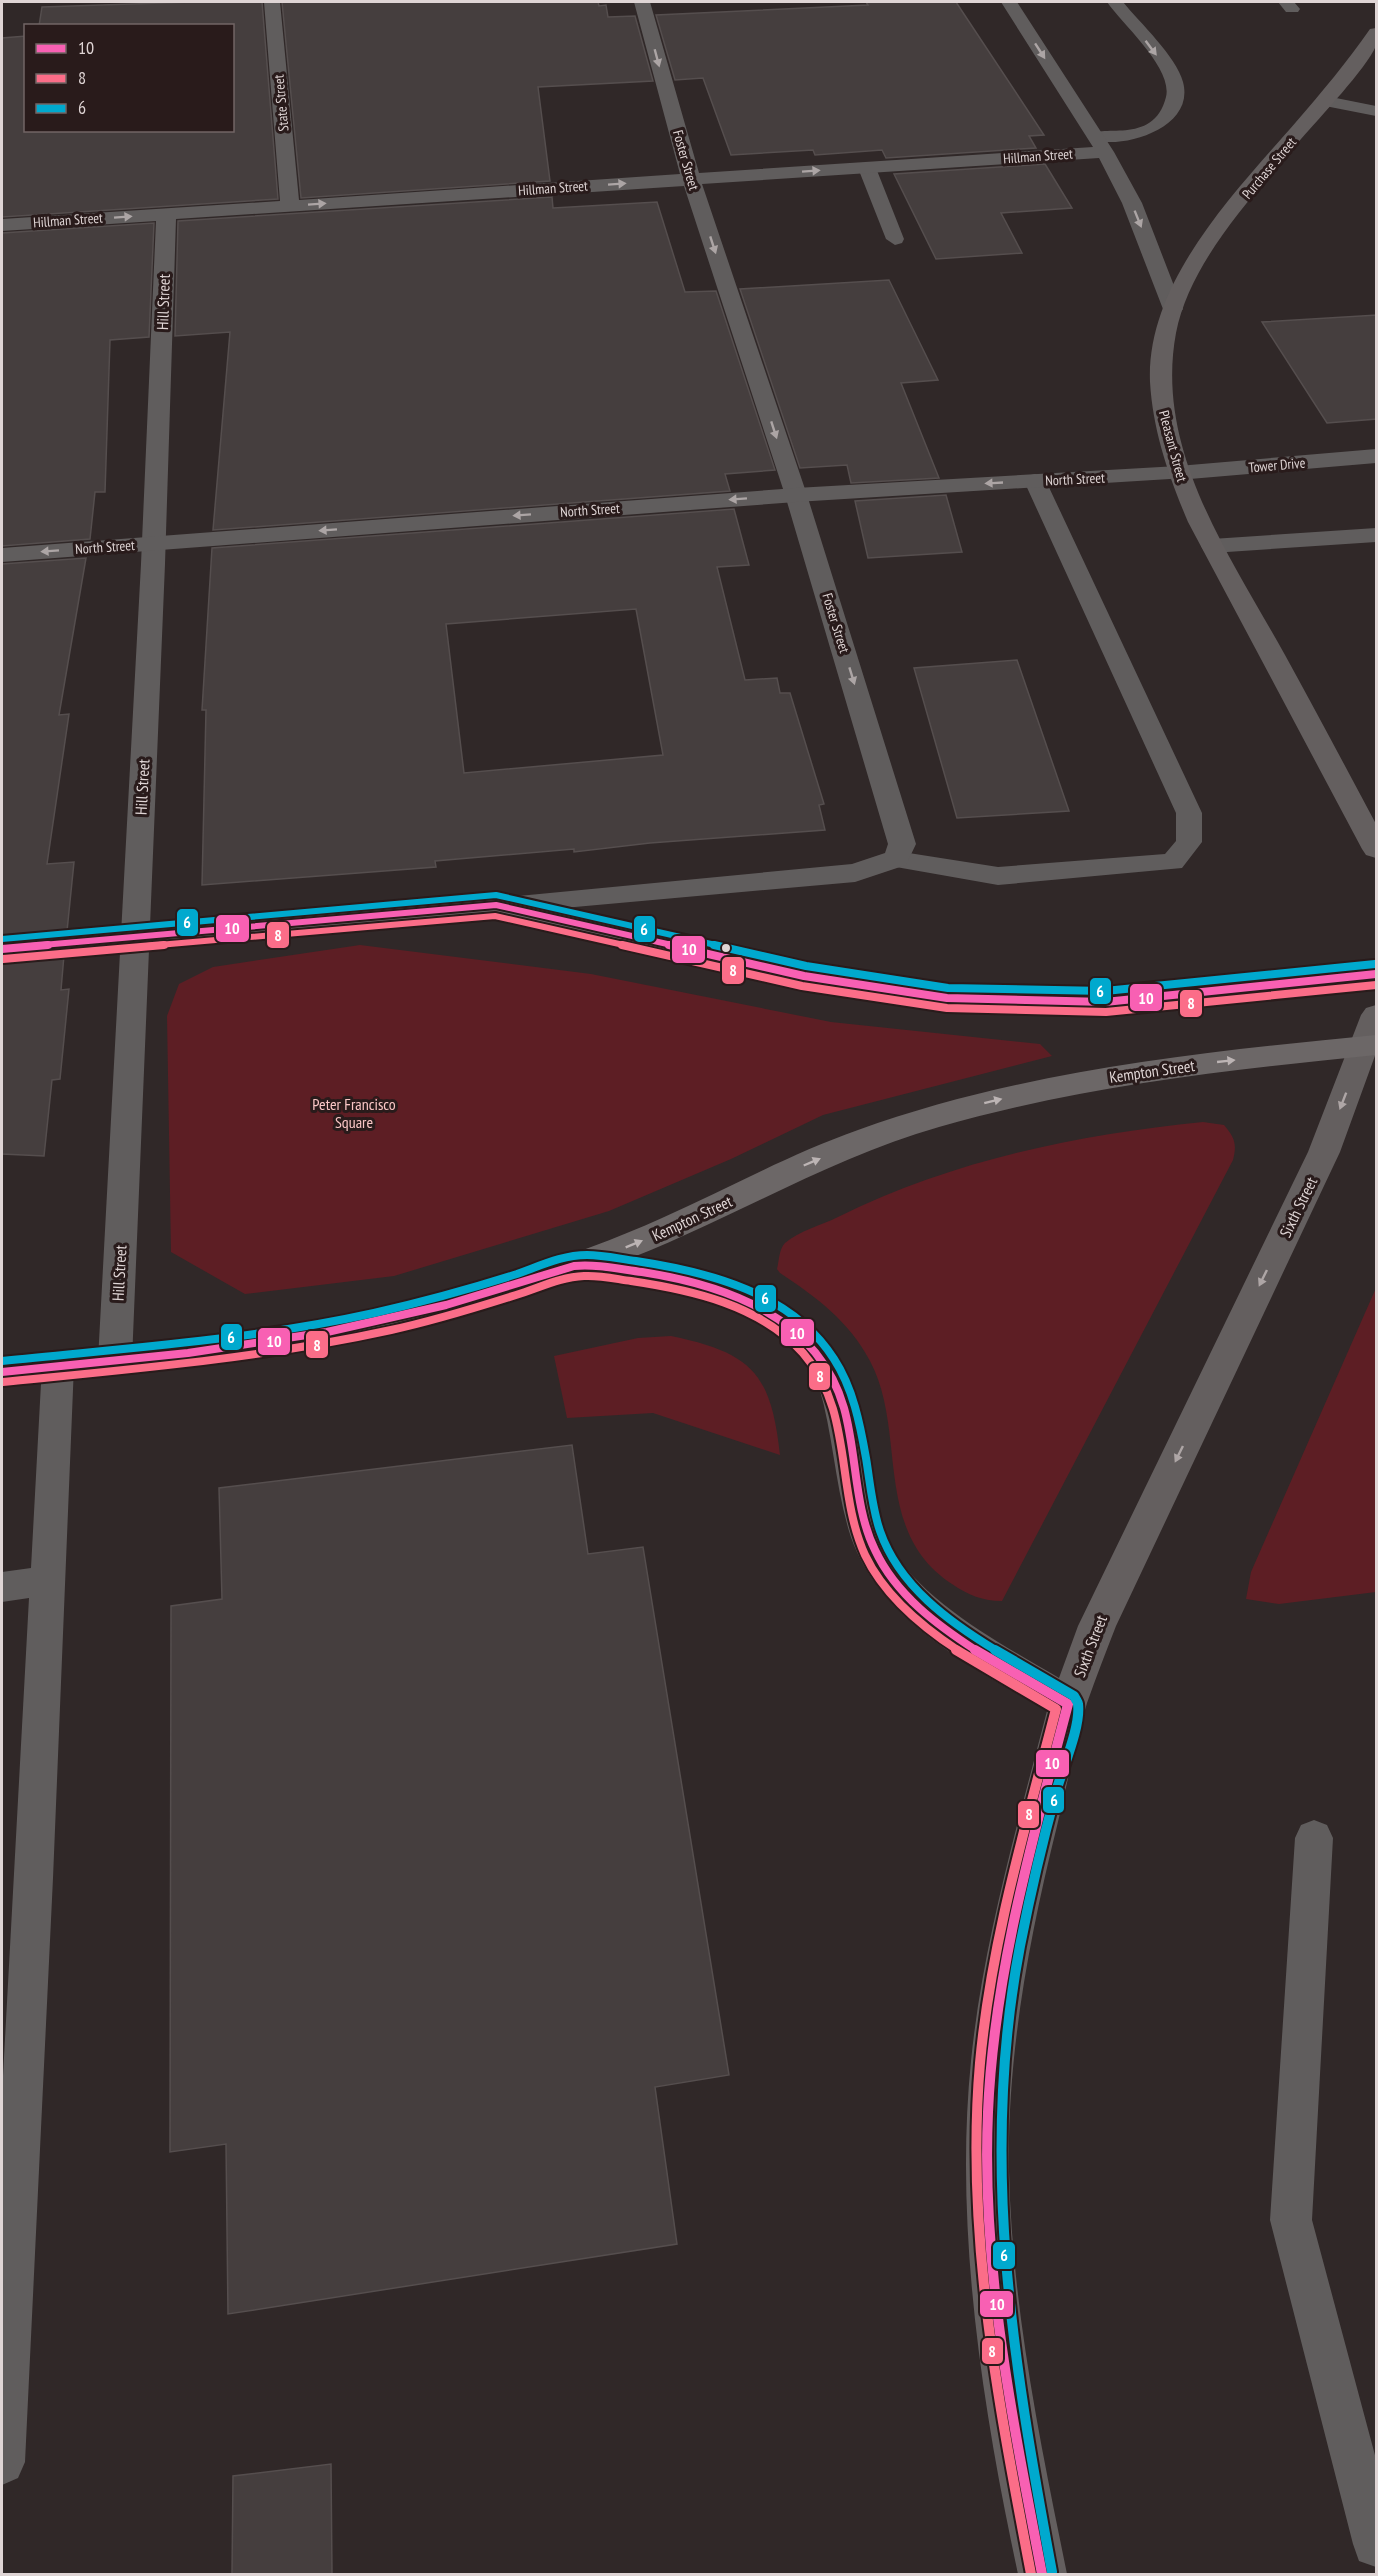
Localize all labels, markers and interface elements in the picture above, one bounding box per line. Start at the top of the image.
legend [24,24,234,132]
text: 10 [78,36,94,59]
one-way arrow [1145,40,1157,56]
one-way arrow [1035,43,1046,59]
one-way arrow [653,49,663,67]
text: 8 [78,66,86,89]
street label: State Street [270,74,292,132]
text: 6 [78,96,86,119]
street label: Foster Street [669,128,703,192]
street label: Purchase Street [1238,133,1300,203]
street label: Hillman Street [1003,145,1074,167]
one-way arrow [802,167,821,176]
street label: Hillman Street [518,177,589,199]
one-way arrow [607,179,626,189]
one-way arrow [308,199,327,208]
street label: Hillman Street [33,209,104,231]
one-way arrow [1134,210,1143,228]
one-way arrow [113,212,132,221]
one-way arrow [708,236,718,254]
street label: Hill Street [152,273,174,330]
street label: Pleasant Street [1155,408,1191,484]
one-way arrow [770,421,780,439]
street label: Tower Drive [1248,454,1306,476]
street label: North Street [1045,468,1105,490]
one-way arrow [985,479,1004,488]
one-way arrow [728,495,747,504]
street label: North Street [560,499,621,521]
one-way arrow [513,511,532,520]
one-way arrow [318,525,337,535]
street label: North Street [75,536,136,558]
one-way arrow [40,546,59,556]
street label: Foster Street [818,591,854,655]
one-way arrow [848,667,857,685]
street label: Hill Street [131,758,153,816]
line badge: 6 [176,908,199,937]
text: 6 [183,912,191,932]
line badge: 10 [215,914,250,943]
line badge: 6 [633,915,656,943]
text: 10 [224,918,240,938]
text: 6 [640,919,648,939]
line badge: 8 [266,921,290,949]
text: 8 [274,925,282,945]
line badge: 10 [671,935,706,964]
text: 10 [681,939,697,959]
unlabelled marker [720,942,732,954]
line badge: 8 [721,956,745,985]
text: 8 [729,960,737,980]
line badge: 6 [1089,977,1112,1005]
text: 6 [1096,981,1104,1001]
line badge: 10 [1129,983,1163,1012]
text: 10 [1138,988,1154,1008]
line badge: 8 [1179,989,1203,1018]
text: 8 [1187,993,1195,1013]
street label: Kempton Street [1108,1055,1197,1087]
one-way arrow [1217,1056,1236,1066]
one-way arrow [1338,1092,1348,1110]
park label: Peter Francisco Square [312,1094,396,1132]
one-way arrow [984,1096,1002,1105]
one-way arrow [803,1157,821,1167]
street label: Sixth Street [1275,1173,1321,1241]
street label: Kempton Street [649,1191,736,1245]
one-way arrow [626,1239,644,1249]
street label: Hill Street [108,1244,130,1302]
one-way arrow [1259,1270,1268,1287]
line badge: 6 [754,1284,777,1313]
text: 6 [761,1288,769,1308]
line badge: 10 [780,1318,815,1347]
line badge: 6 [220,1323,243,1351]
text: 10 [789,1323,805,1343]
text: 6 [227,1327,235,1347]
line badge: 10 [257,1327,291,1356]
line badge: 8 [305,1330,329,1359]
text: 10 [266,1331,282,1351]
text: 8 [313,1335,321,1355]
line badge: 8 [808,1362,831,1391]
text: 8 [816,1366,824,1386]
one-way arrow [1174,1446,1184,1463]
street label: Sixth Street [1069,1612,1111,1680]
line badge: 10 [1035,1749,1070,1778]
text: 10 [1044,1753,1060,1773]
line badge: 6 [1042,1786,1065,1814]
text: 6 [1050,1790,1058,1810]
line badge: 8 [1017,1800,1040,1829]
text: 8 [1025,1804,1033,1824]
line badge: 6 [992,2241,1016,2270]
text: 6 [1000,2245,1008,2265]
line badge: 10 [979,2290,1014,2318]
text: 10 [989,2294,1005,2314]
line badge: 8 [981,2337,1004,2365]
text: 8 [988,2341,996,2361]

